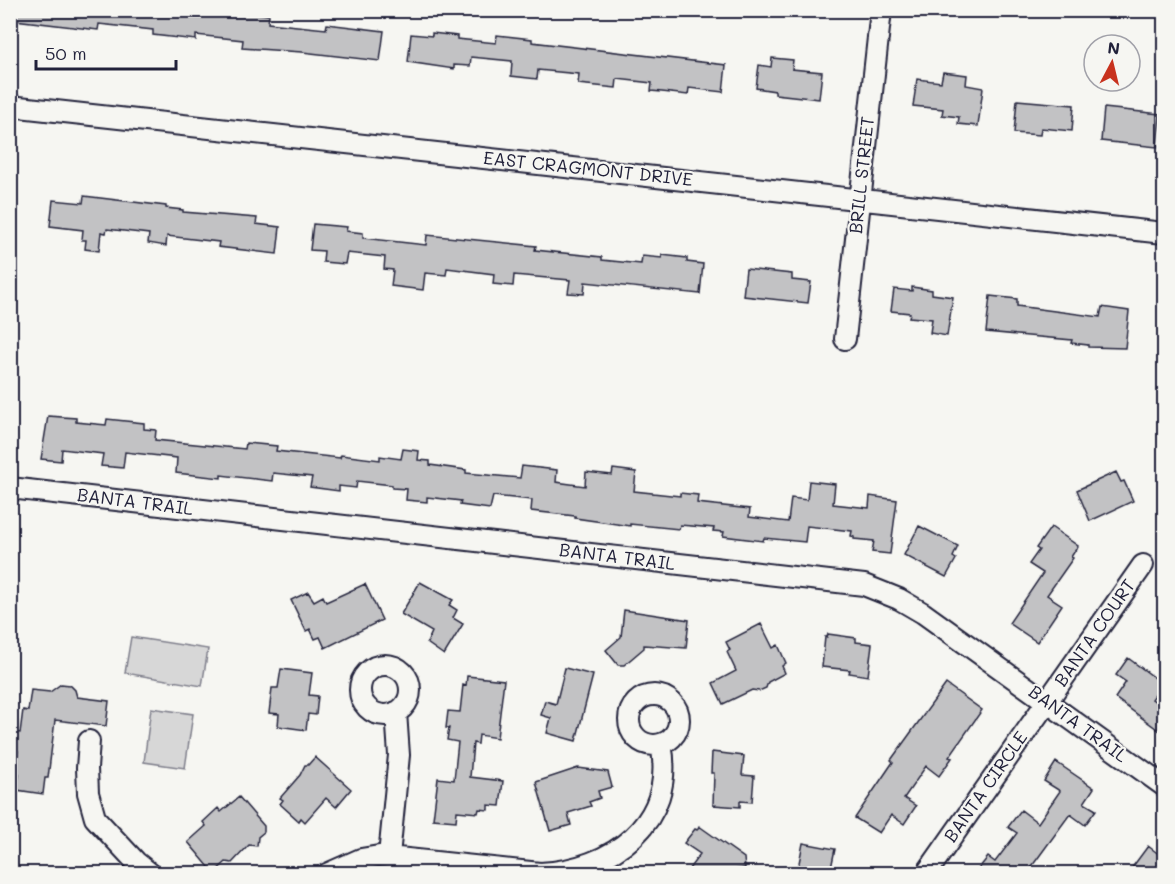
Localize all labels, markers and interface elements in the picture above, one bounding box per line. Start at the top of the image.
scale bar [36,33,176,71]
north arrow [1082,33,1142,93]
text: N [1107,36,1121,59]
text: 50 m [45,41,87,65]
street label: BRILL STREET [843,115,879,235]
street label: EAST CRAGMONT DRIVE [482,145,694,191]
street label: BANTA TRAIL [76,482,195,520]
street label: BANTA TRAIL [558,537,677,575]
street label: BANTA COURT [1048,574,1140,691]
street label: BANTA TRAIL [1024,679,1133,767]
street label: BANTA CIRCLE [938,726,1032,847]

